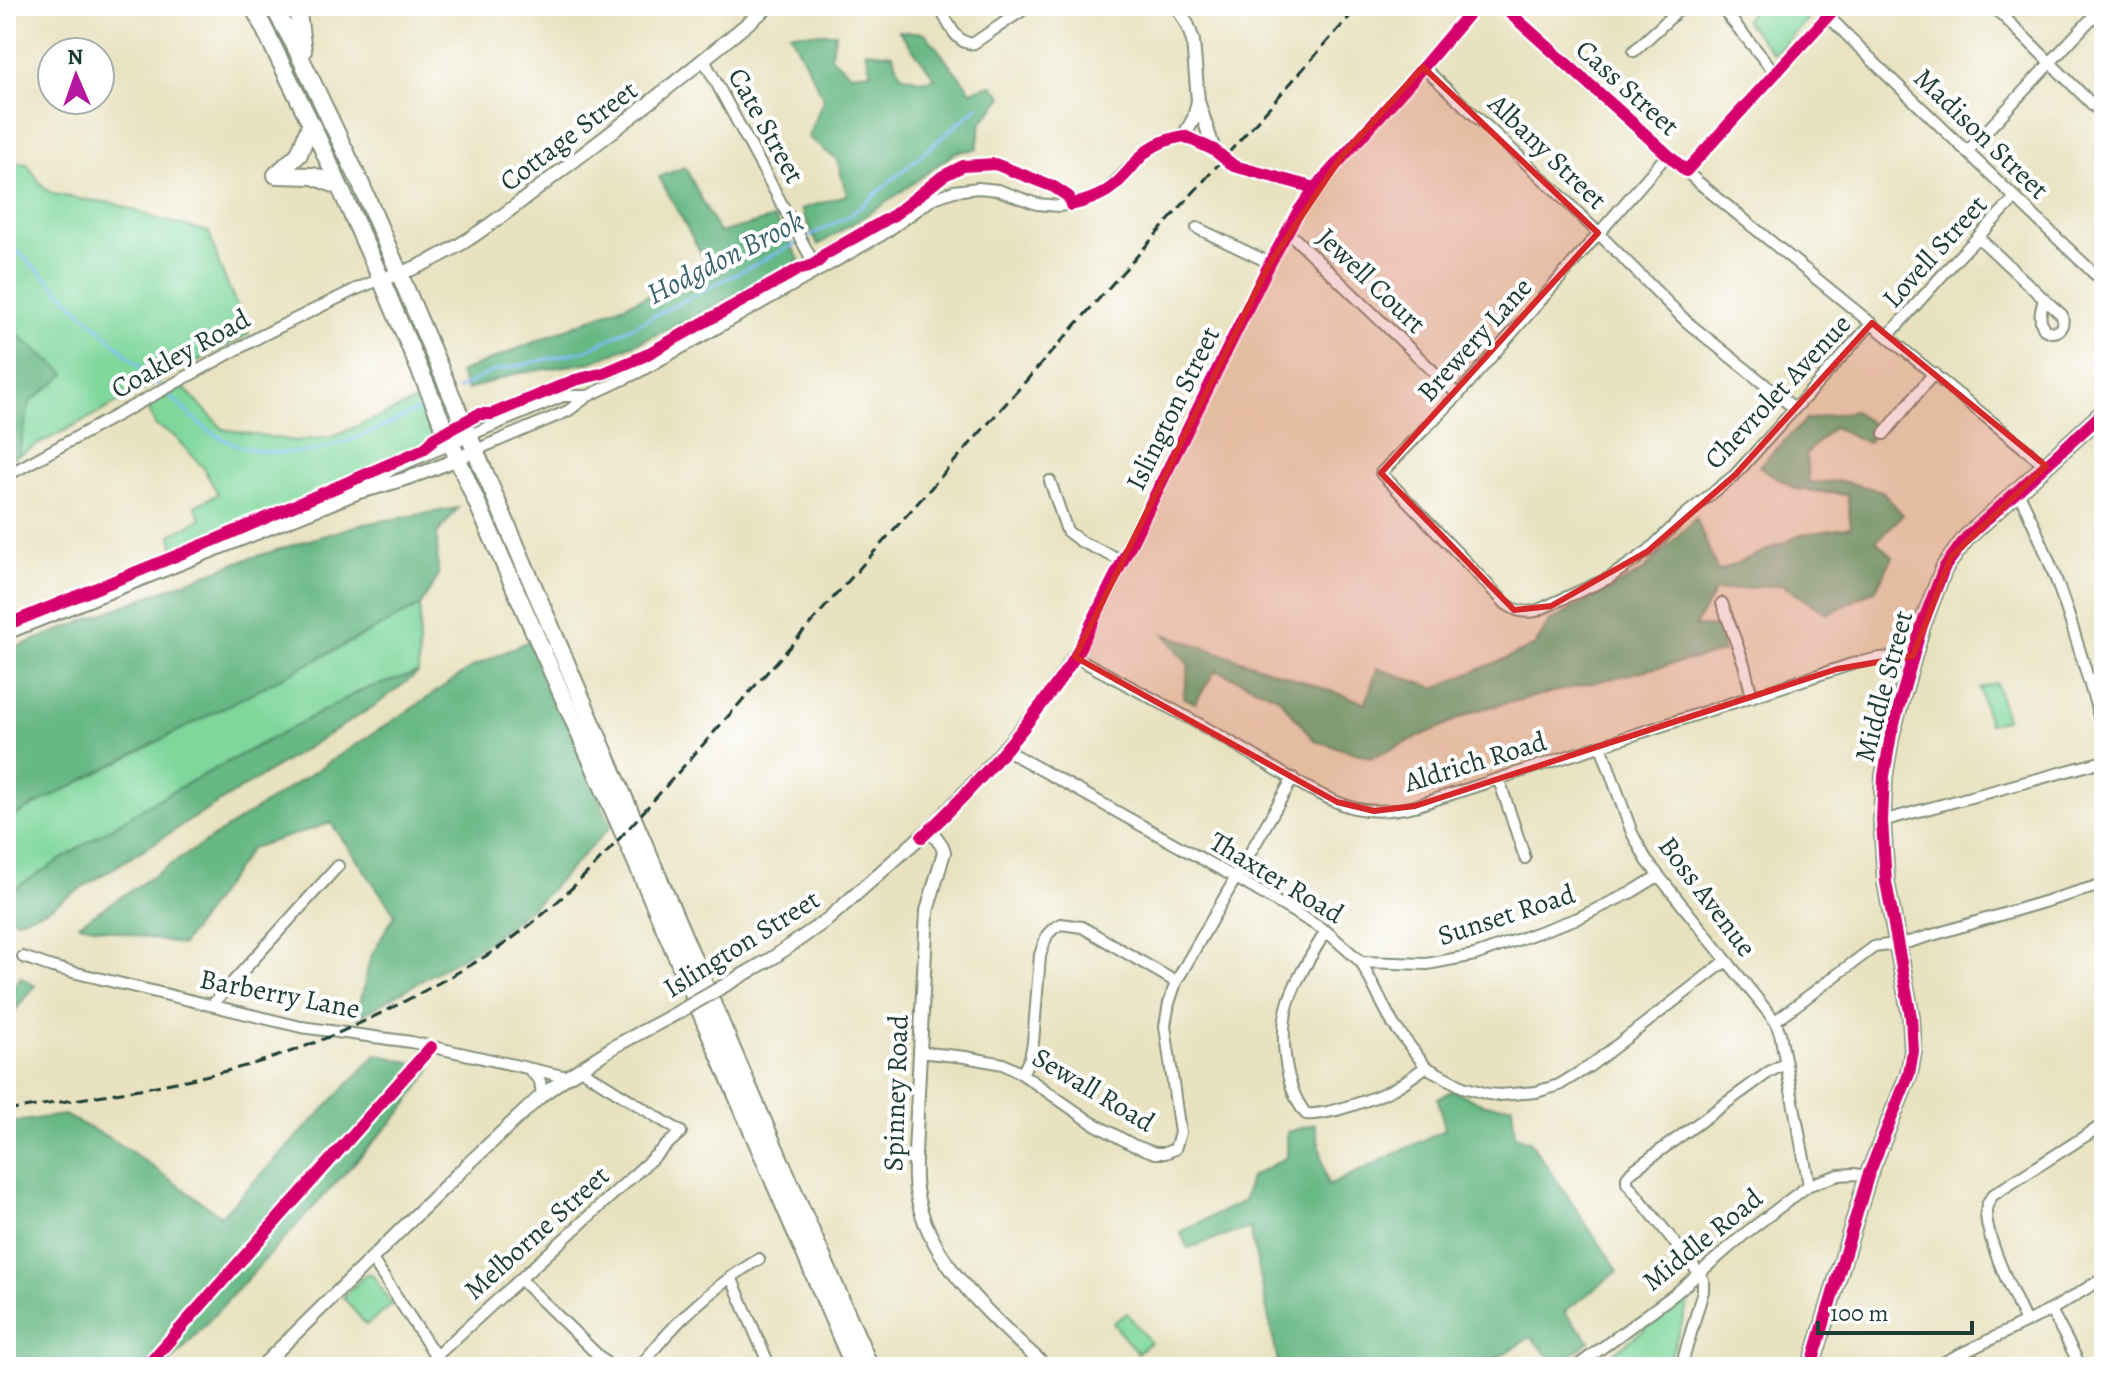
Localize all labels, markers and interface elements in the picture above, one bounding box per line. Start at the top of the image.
street label: Cass Street [1567,31,1687,145]
north arrow [36,36,116,116]
text: N [67,42,84,72]
street label: Madison Street [1905,59,2057,208]
street label: Cate Street [719,61,813,190]
street label: Cottage Street [492,71,645,200]
street label: Albany Street [1479,85,1615,218]
street label: Lovell Street [1874,187,1996,317]
water label: Hodgdon Brook [640,200,810,314]
street label: Jewell Court [1309,219,1434,342]
street label: Brewery Lane [1409,269,1541,410]
street label: Coakley Road [104,300,258,408]
street label: Chevrolet Avenue [1696,306,1860,478]
street label: Islington Street [1117,320,1229,497]
street label: Middle Street [1846,606,1922,766]
street label: Aldrich Road [1399,722,1552,802]
street label: Thaxter Road [1202,823,1352,933]
street label: Boss Avenue [1649,829,1765,965]
street label: Sunset Road [1433,875,1581,955]
street label: Islington Street [656,881,827,1007]
street label: Barberry Lane [197,960,363,1028]
street label: Spinney Road [874,1013,918,1172]
street label: Sewall Road [1025,1038,1163,1142]
street label: Melborne Street [456,1157,618,1308]
street label: Middle Road [1634,1179,1772,1300]
scale bar [1818,1285,1972,1335]
text: 100 m [1830,1297,1889,1329]

